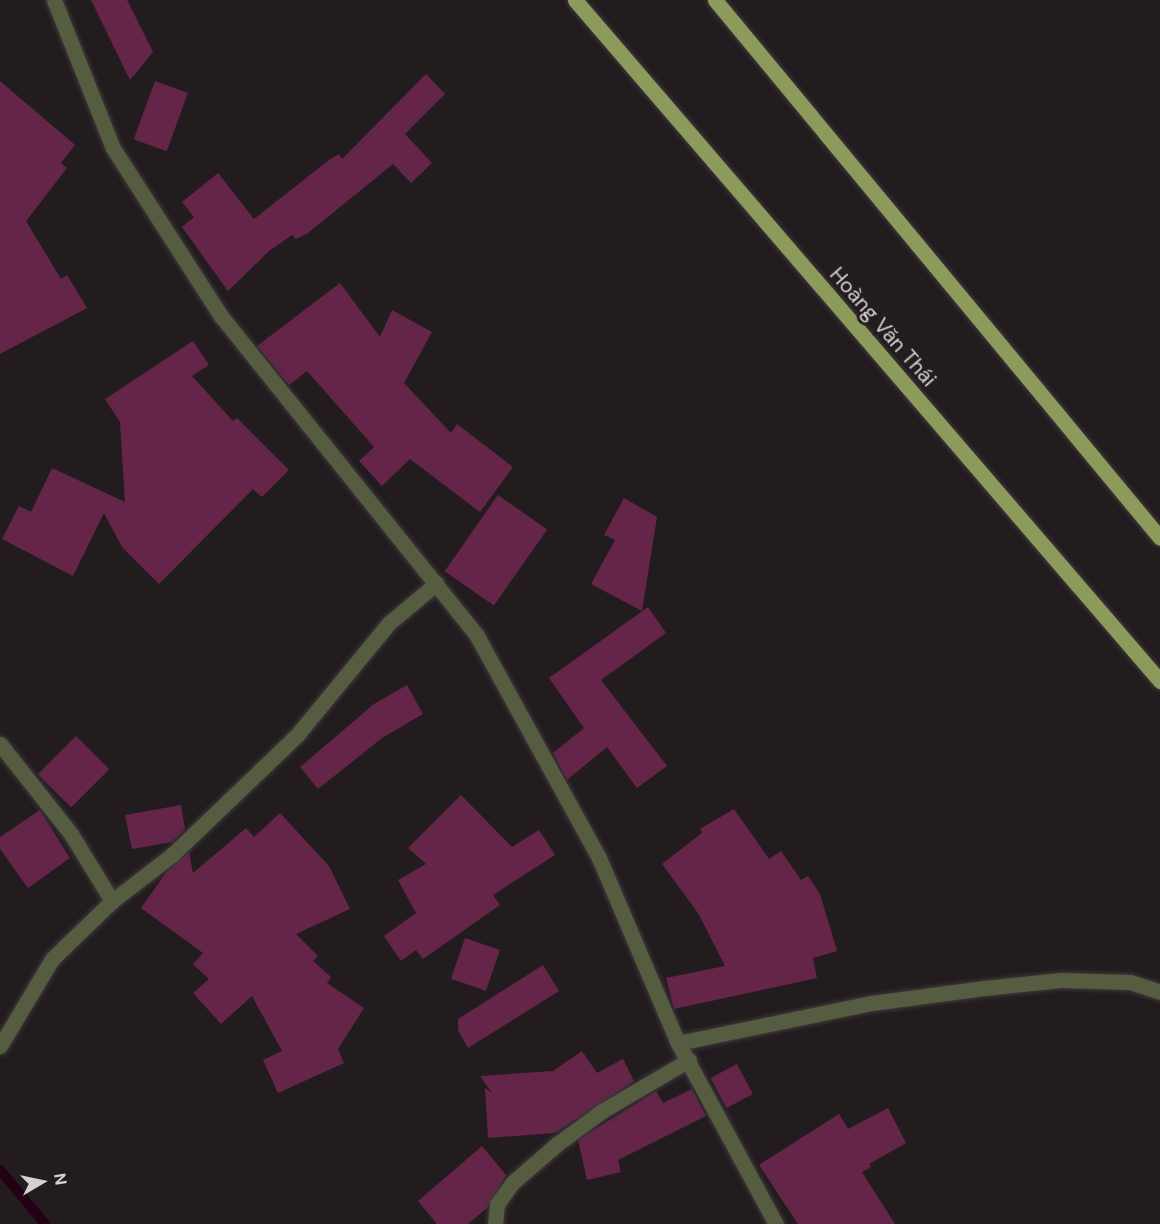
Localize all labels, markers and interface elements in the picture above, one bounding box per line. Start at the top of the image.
street label: Hoàng Văn Thái [824,262,942,392]
north arrow [12,1152,72,1212]
text: N [49,1172,72,1187]

